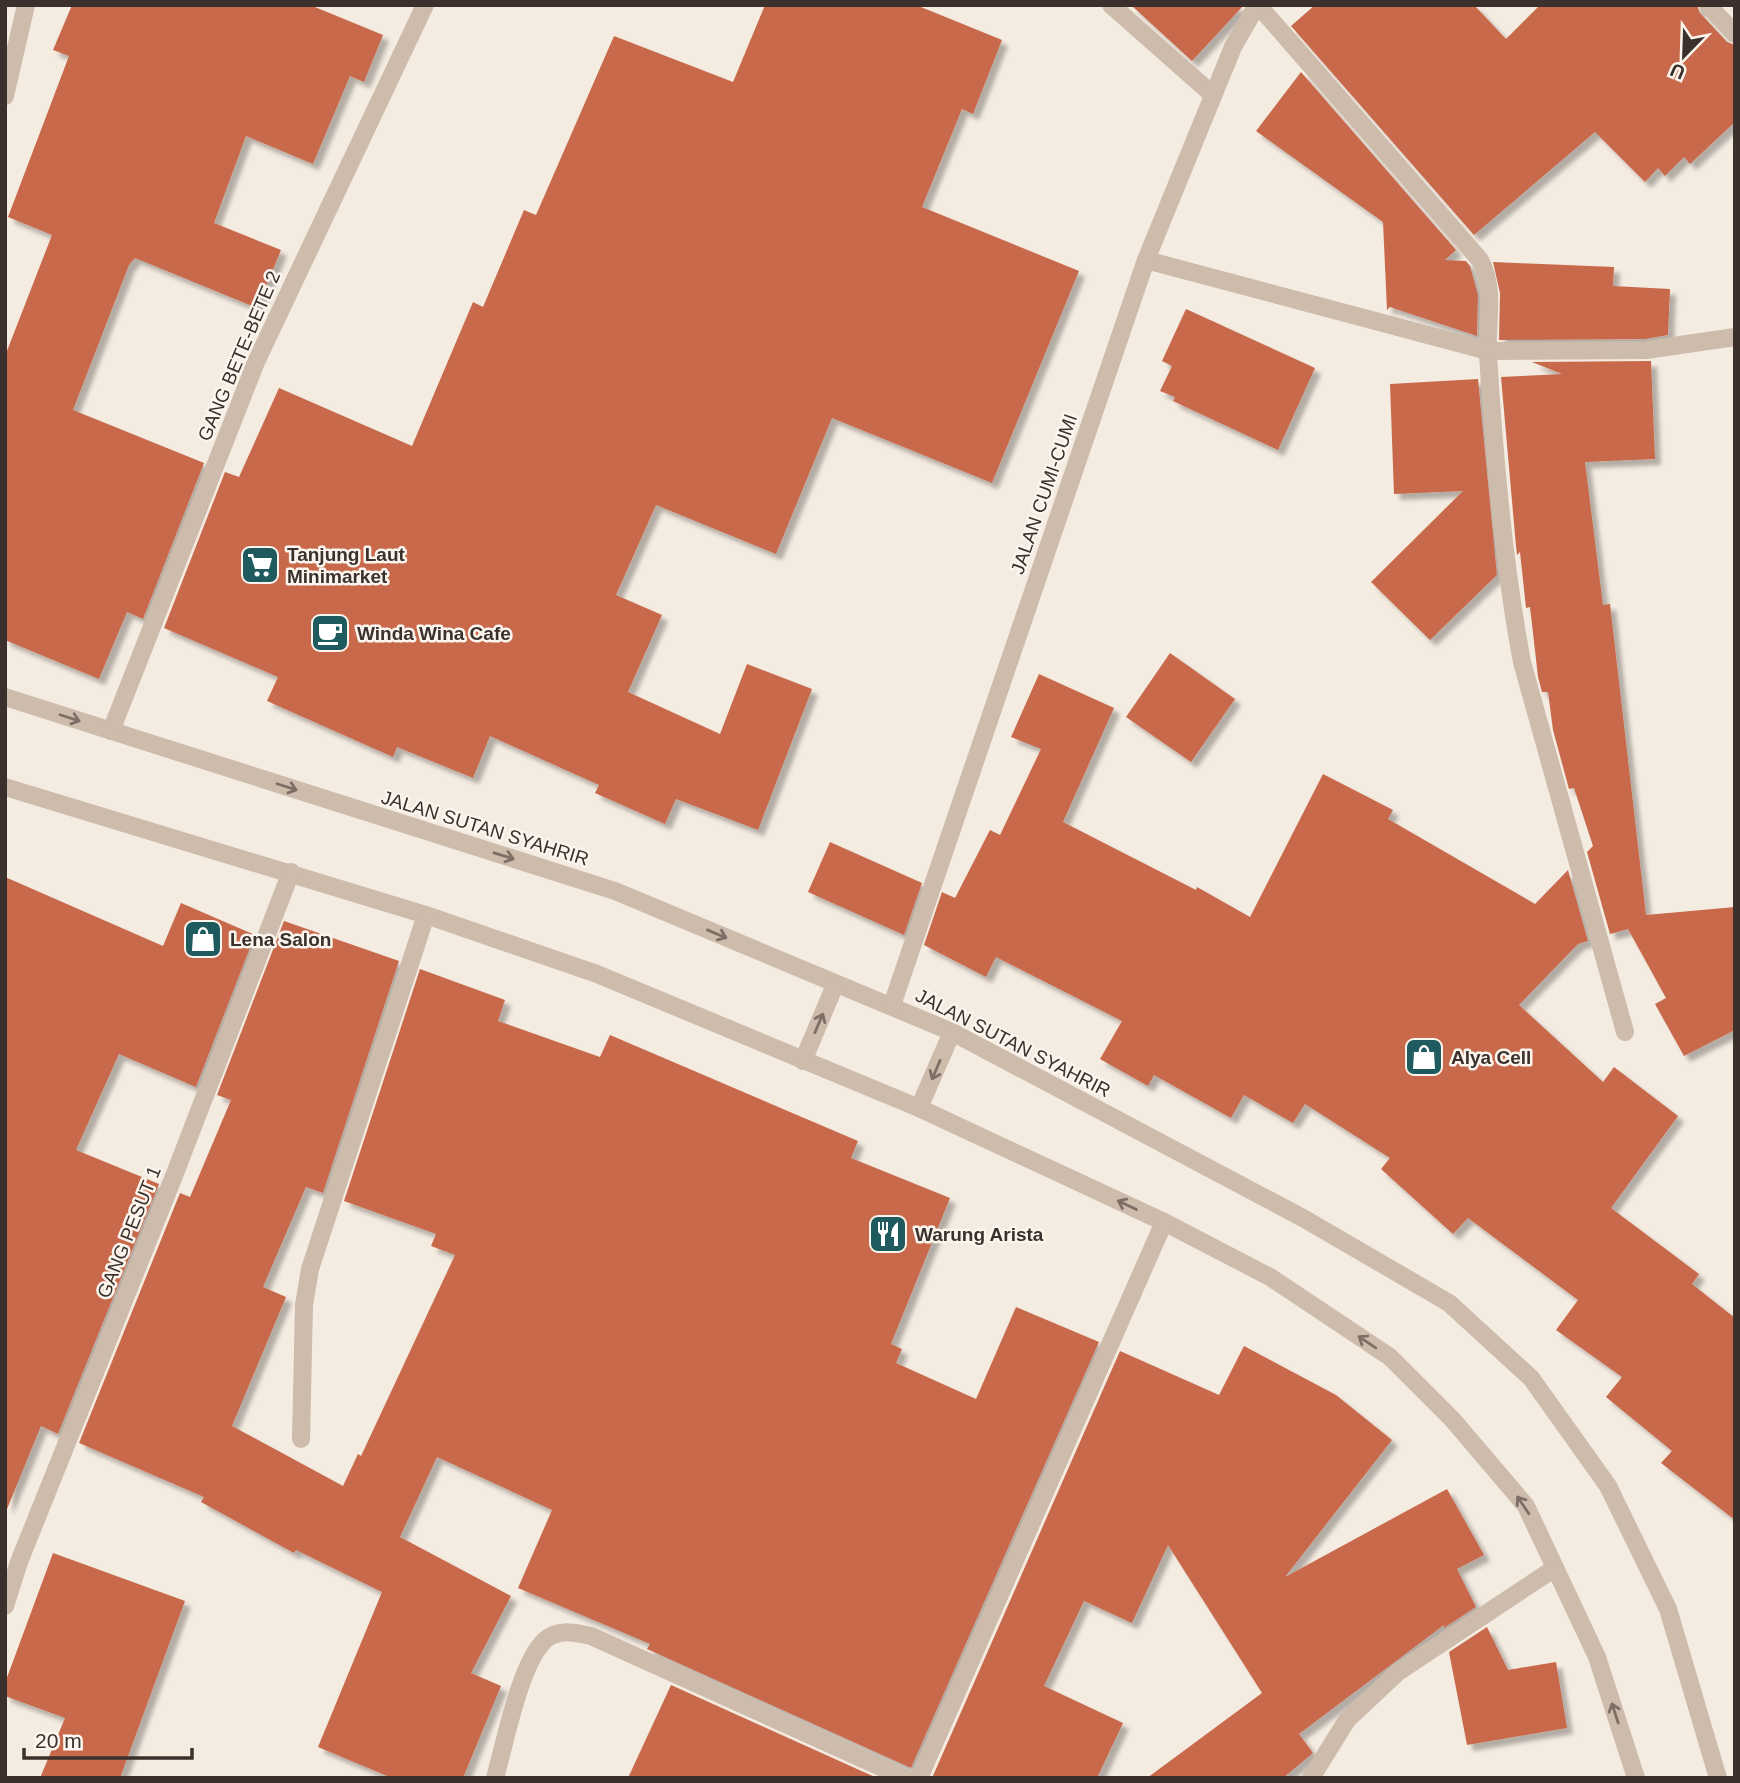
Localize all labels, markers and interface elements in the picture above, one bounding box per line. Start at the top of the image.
north arrow [1649,21,1719,91]
text: U [1667,59,1688,84]
street label: GANG BETE-BETE 2 [194,268,284,444]
street label: JALAN CUMI-CUMI [1007,411,1081,577]
supermarket icon: Tanjung Laut Minimarket [239,544,281,586]
place label: Tanjung Laut Minimarket [287,544,406,587]
cafe icon: Winda Wina Cafe [309,612,351,654]
place label: Winda Wina Cafe [357,623,511,644]
one-way arrow [59,713,81,725]
one-way arrow [276,782,298,795]
street label: JALAN SUTAN SYAHRIR [379,786,591,870]
one-way arrow [493,850,515,863]
shop icon: Lena Salon [182,918,224,960]
place label: Lena Salon [230,929,331,950]
one-way arrow [706,929,727,942]
street label: JALAN SUTAN SYAHRIR [912,985,1114,1101]
one-way arrow [813,1013,826,1034]
shop icon: Alya Cell [1403,1036,1445,1078]
place label: Alya Cell [1451,1047,1531,1068]
one-way arrow [928,1059,941,1080]
street label: GANG PESUT 1 [93,1163,165,1301]
one-way arrow [1117,1198,1138,1211]
restaurant icon: Warung Arista [867,1213,909,1255]
place label: Warung Arista [915,1224,1044,1245]
one-way arrow [1358,1335,1377,1349]
one-way arrow [1516,1496,1531,1515]
one-way arrow [1608,1702,1621,1724]
scale bar [24,1716,192,1760]
text: 20 m [35,1729,82,1752]

